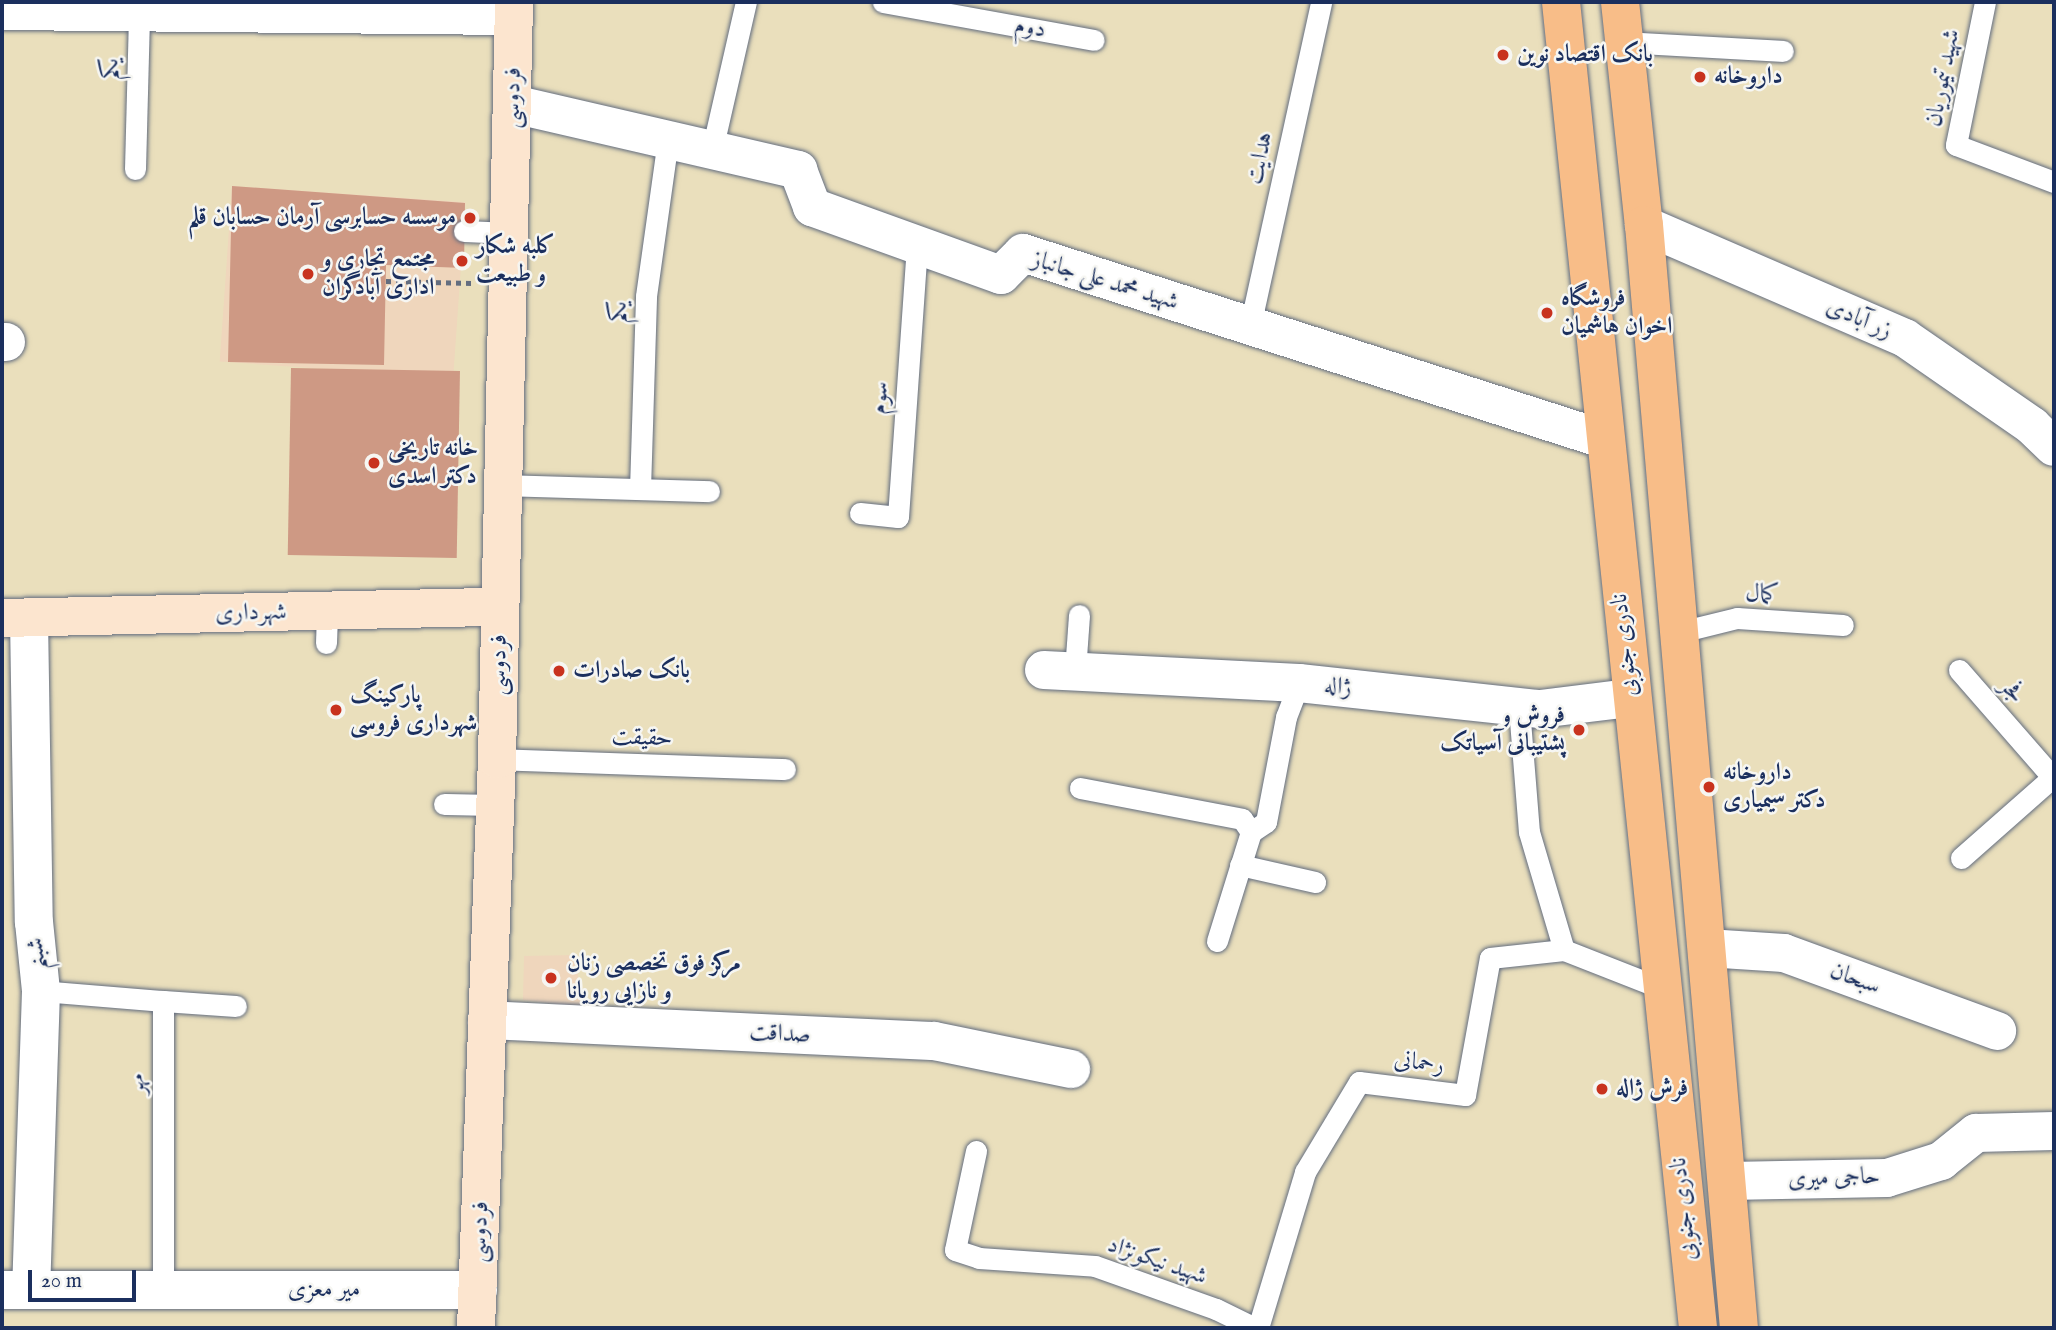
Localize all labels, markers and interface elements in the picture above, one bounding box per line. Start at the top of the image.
street label: دوم [1012,11,1048,45]
street label: شهید تیموریان [1919,27,1967,129]
place label: بانک اقتصاد نوین [1517,41,1653,69]
marker: بانک اقتصاد نوین [1495,47,1511,63]
street label: یکم [96,58,126,80]
place label: داروخانه [1714,63,1783,91]
street label: فردوسی [498,67,528,129]
marker: داروخانه [1692,69,1708,85]
street label: هدایت [1240,129,1280,187]
place label: موسسه حسابرسی آرمان حسابان قلم [188,204,456,232]
marker: موسسه حسابرسی آرمان حسابان قلم [462,210,478,226]
place label: کلبه شکار و طبیعت [476,233,555,289]
street label: شهید محمد علی جانباز [1028,245,1182,317]
place label: مجتمع تجاری و اداری آبادگران [322,246,435,302]
marker: کلبه شکار و طبیعت [454,253,470,269]
marker: مجتمع تجاری و اداری آبادگران [300,266,316,282]
place label: فروشگاه اخوان هاشمیان [1561,285,1673,341]
street label: زر آبادی [1822,292,1896,346]
street label: یکم [604,301,634,323]
marker: فروشگاه اخوان هاشمیان [1539,305,1555,321]
street label: سوم [864,381,896,415]
place label: خانه تاریخی دکتر اسدی [388,435,478,491]
marker: خانه تاریخی دکتر اسدی [366,455,382,471]
street label: کمال [1745,579,1779,609]
street label: نادری جنوبی [1605,592,1645,698]
street label: شهرداری [215,598,287,628]
street label: فردوسی [484,634,514,696]
place label: بانک صادرات [573,657,690,685]
marker: بانک صادرات [551,663,567,679]
street label: ژاله [1323,671,1353,703]
street label: فجر [1993,673,2031,709]
place label: پارکینگ شهرداری فروسی [350,682,477,738]
marker: پارکینگ شهرداری فروسی [328,702,344,718]
place label: فروش و پشتیبانی آسیاتک [1440,702,1565,758]
marker: فروش و پشتیبانی آسیاتک [1571,722,1587,738]
street label: حقیقت [611,723,673,753]
place label: داروخانه دکتر سیمیاری [1723,759,1826,815]
marker: داروخانه دکتر سیمیاری [1701,779,1717,795]
street label: شبنم [21,936,53,972]
place label: مرکز فوق تخصصی زنان و نازایی رویانا [567,950,741,1006]
street label: سبحان [1826,957,1884,1001]
marker: مرکز فوق تخصصی زنان و نازایی رویانا [541,968,561,988]
street label: صداقت [749,1018,811,1050]
street label: رحمانی [1392,1046,1446,1080]
street label: مهر [123,1074,151,1094]
place label: فرش ژاله [1616,1075,1688,1103]
marker: فرش ژاله [1594,1081,1610,1097]
street label: نادری جنوبی [1664,1156,1704,1262]
street label: حاجی میری [1787,1162,1881,1194]
street label: فردوسی [465,1201,495,1263]
street label: شهید نیکونژاد [1103,1230,1211,1292]
scale bar [32,1256,140,1300]
text: 20 m [41,1268,82,1295]
street label: میر معزی [288,1276,360,1304]

